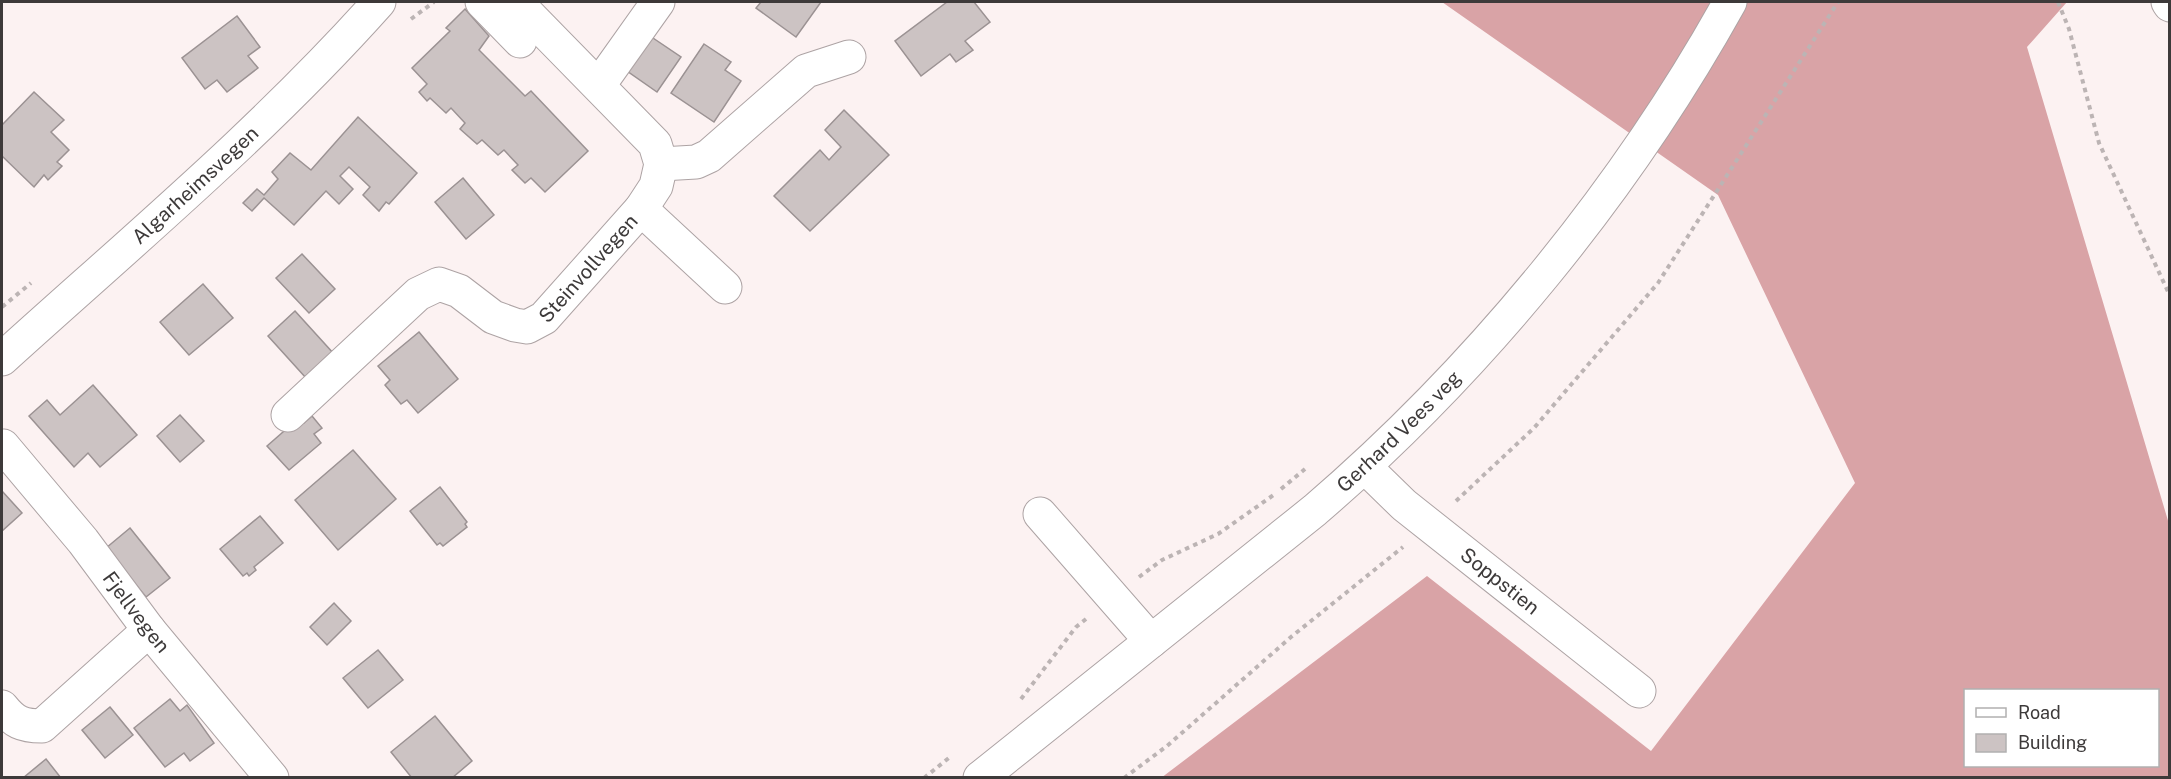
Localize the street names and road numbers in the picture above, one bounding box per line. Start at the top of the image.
street label: Algarheimsvegen [127,121,263,249]
street label: Steinvollvegen [534,209,643,328]
street label: Gerhard Vees veg [1332,366,1466,497]
street label: Soppstien [1456,542,1544,620]
street label: Fjellvegen [98,567,175,658]

